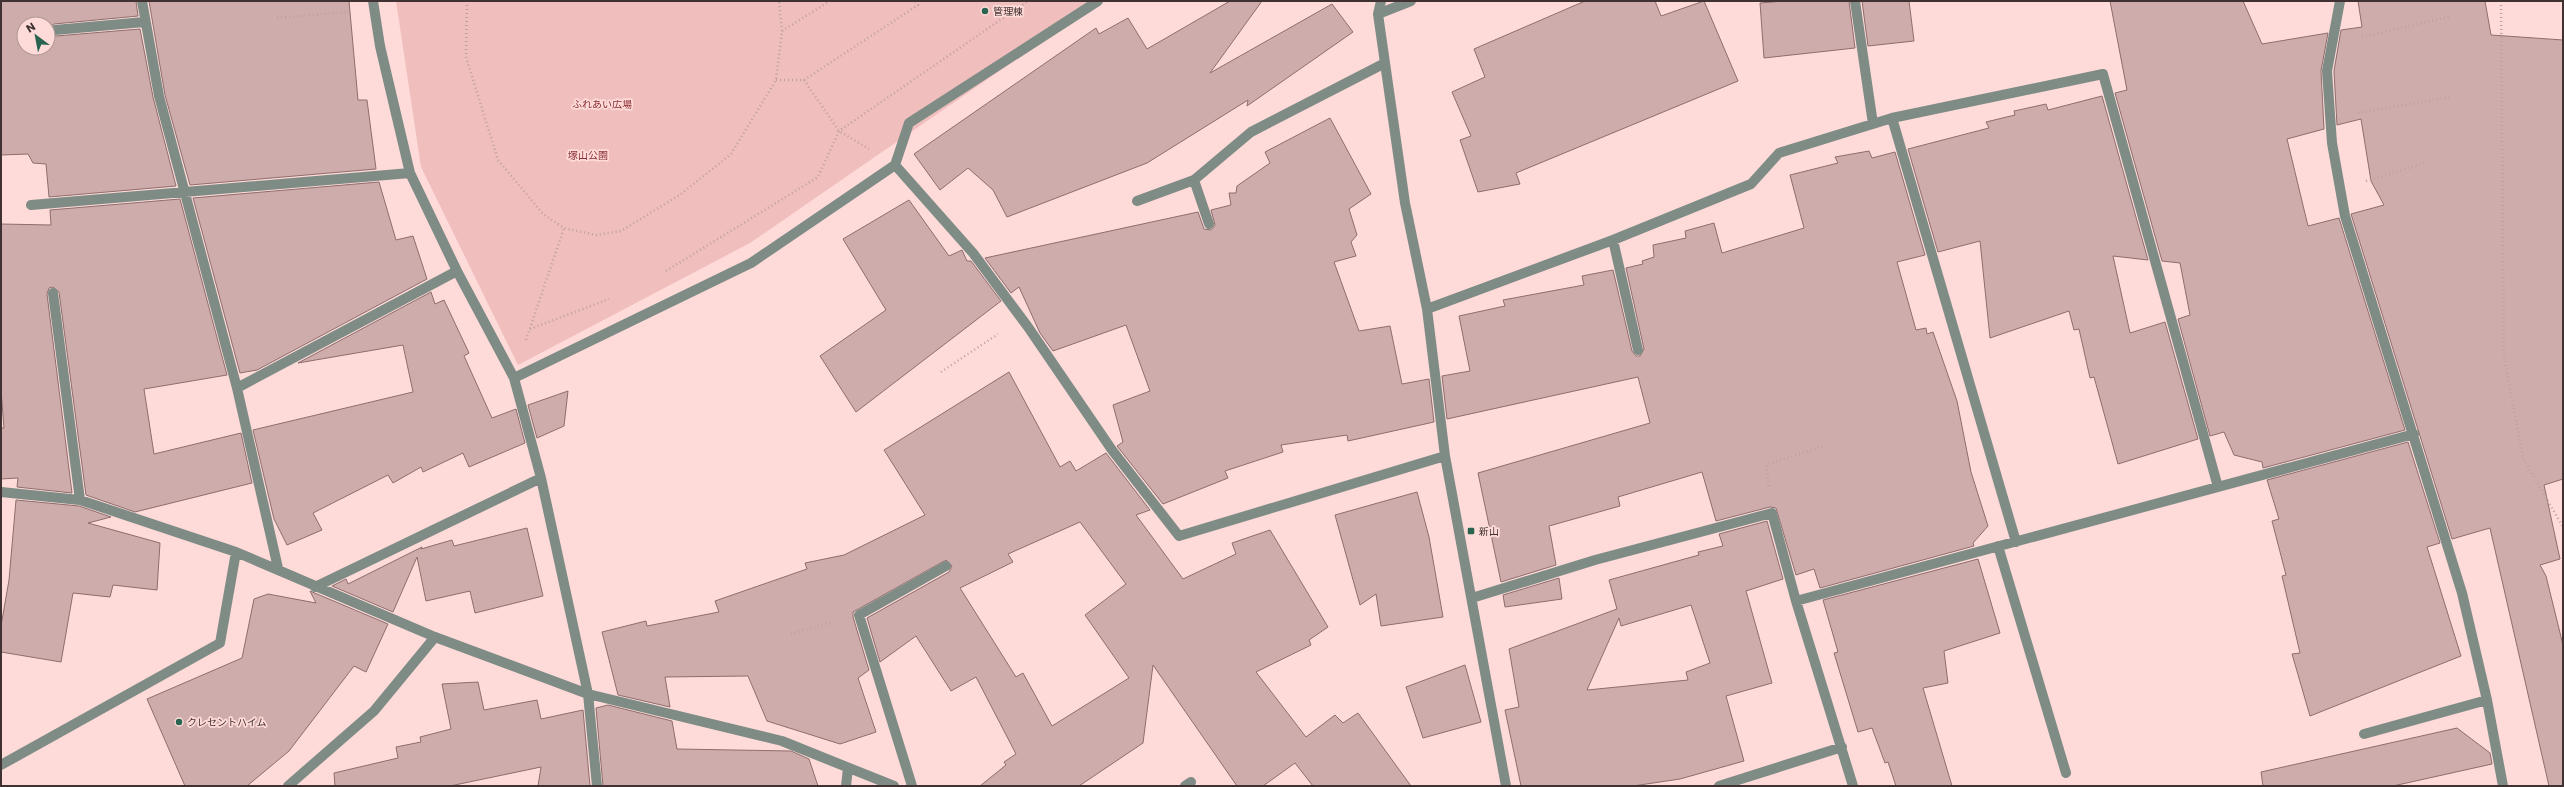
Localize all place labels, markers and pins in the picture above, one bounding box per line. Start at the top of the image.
place label: 管理棟 [993,4,1023,19]
marker: 管理棟 [980,6,990,16]
place label: 新山 [1479,524,1499,539]
marker: 新山 [1466,526,1476,536]
place label: クレセントハイム [187,715,267,730]
marker: クレセントハイム [174,717,184,727]

